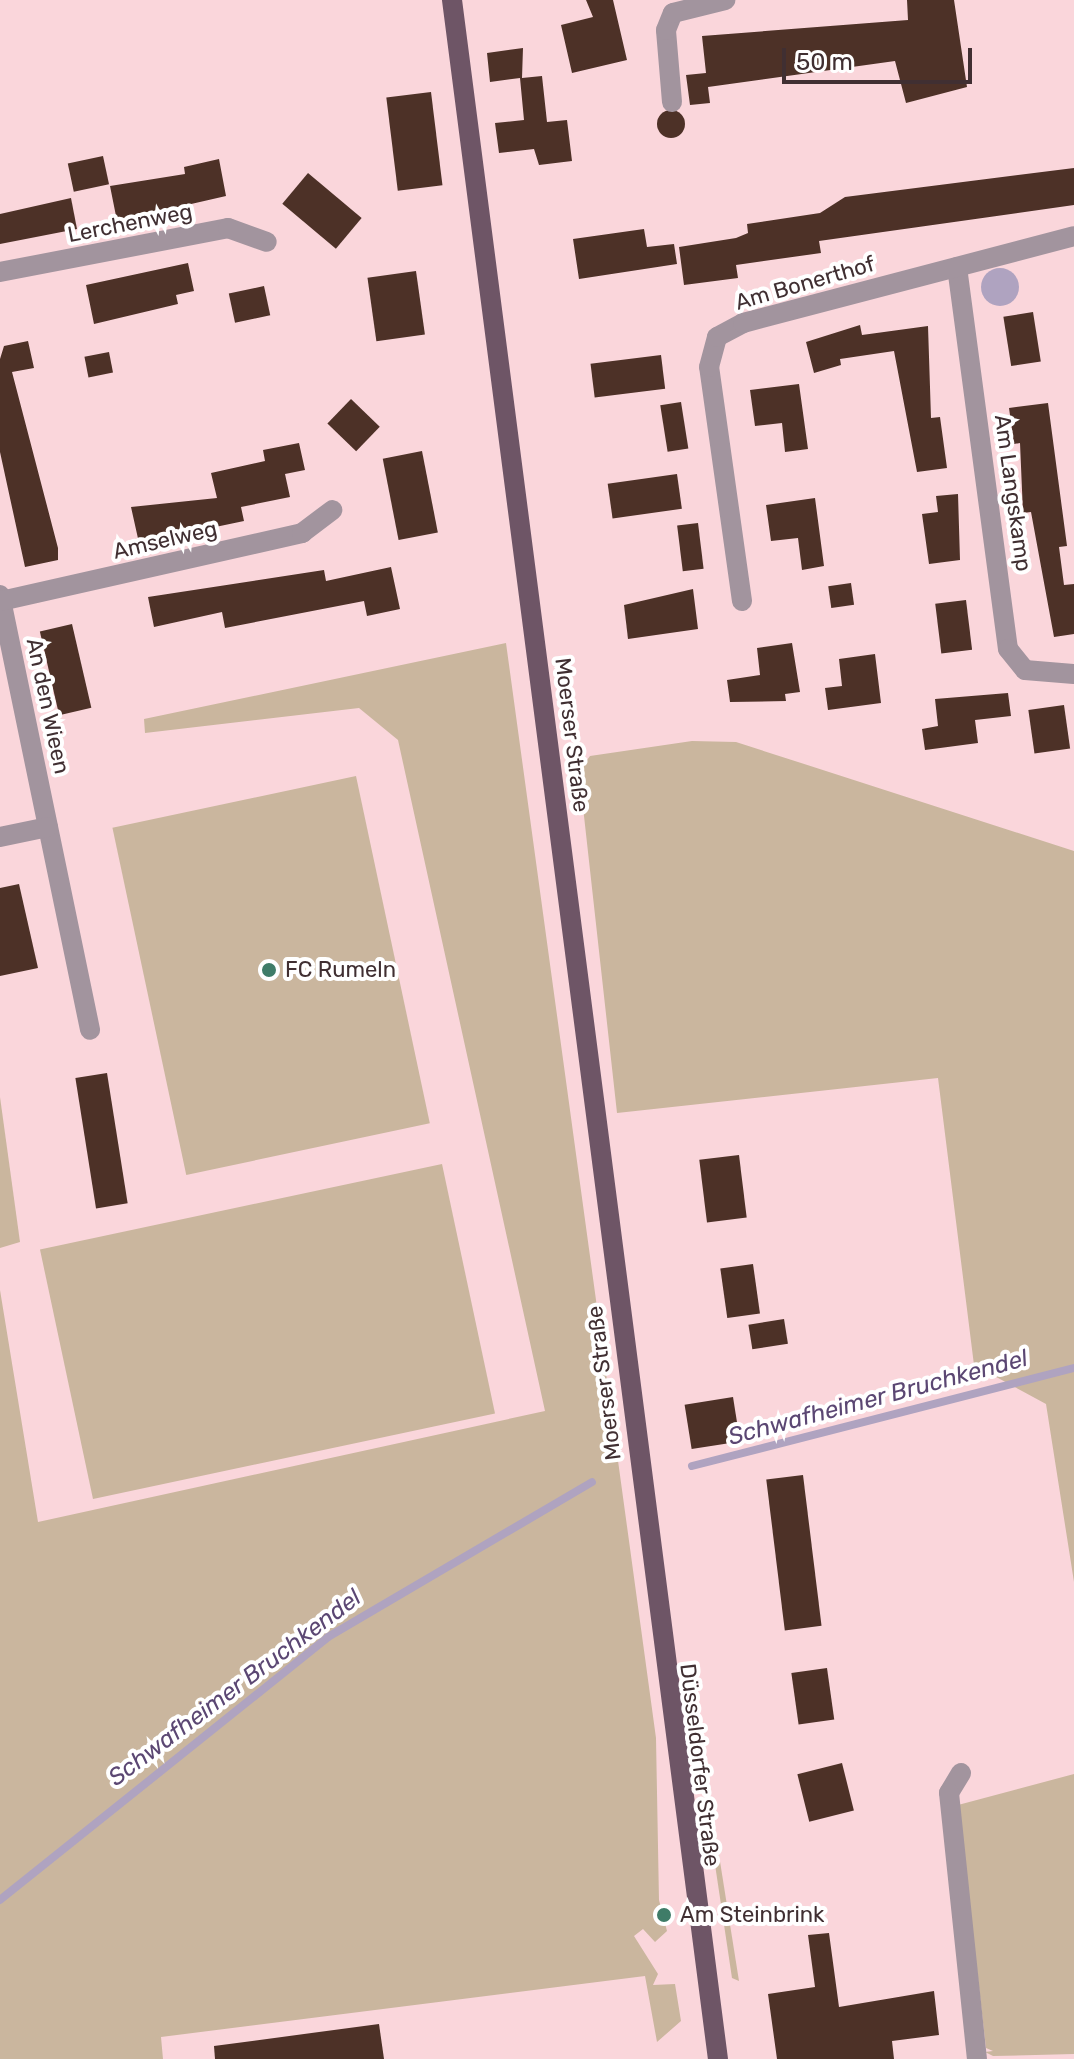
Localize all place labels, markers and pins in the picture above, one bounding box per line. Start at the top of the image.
place label: FC Rumeln [285,957,396,983]
marker: FC Rumeln [260,961,278,979]
place label: Am Steinbrink [680,1902,824,1928]
marker: Am Steinbrink [655,1906,673,1924]

